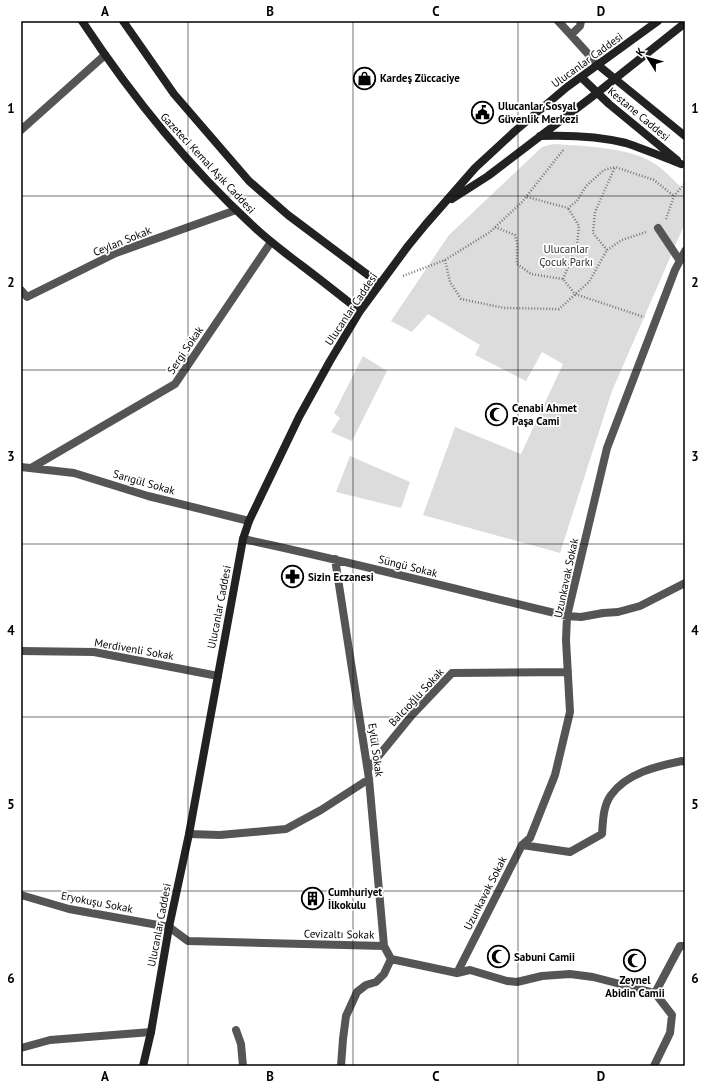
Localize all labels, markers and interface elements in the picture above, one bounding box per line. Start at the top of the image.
text: A [101,3,109,20]
text: B [266,3,274,20]
text: C [432,3,440,20]
text: D [597,3,605,20]
street label: Ulucanlar Caddesi [549,29,625,91]
north arrow [628,38,668,78]
text: K [632,45,648,59]
shop icon: Kardeş Züccaciye [352,65,378,91]
place label: Kardeş Züccaciye [380,71,460,85]
street label: Kestane Caddesi [605,84,673,144]
public building icon: Ulucanlar Sosyal Güvenlik Merkezi [470,99,496,125]
place label: Ulucanlar Sosyal Güvenlik Merkezi [498,99,579,126]
text: 1 [7,100,15,117]
text: 1 [691,100,699,117]
street label: Gazeteci Kemal Aşık Caddesi [158,110,258,216]
street label: Ceylan Sokak [91,223,154,259]
park label: Ulucanlar Çocuk Parkı [539,242,593,269]
street label: Ulucanlar Caddesi [322,270,380,348]
text: 2 [7,274,15,291]
text: 2 [691,274,699,291]
street label: Sergi Sokak [164,323,207,377]
mosque icon: Cenabi Ahmet Paşa Cami [484,401,510,427]
place label: Cenabi Ahmet Paşa Cami [512,401,577,428]
text: 3 [7,448,15,465]
text: 3 [691,448,699,465]
street label: Sarıgül Sokak [111,466,177,498]
street label: Uzunkavak Sokak [551,536,581,619]
street label: Süngü Sokak [377,552,440,580]
street label: Ulucanlar Caddesi [204,564,234,650]
pharmacy icon: Sizin Eczanesi [280,564,306,590]
place label: Sizin Eczanesi [308,570,374,584]
text: 4 [7,622,15,639]
text: 4 [691,622,699,639]
street label: Merdivenli Sokak [93,635,176,663]
street label: Balcıoğlu Sokak [385,664,447,729]
street label: Eylül Sokak [365,722,387,778]
text: 5 [7,796,15,813]
text: 5 [691,796,699,813]
street label: Uzunkavak Sokak [460,853,510,932]
street label: Ulucanlar Caddesi [144,882,174,968]
building icon: Cumhuriyet İlkokulu [300,885,326,911]
place label: Cumhuriyet İlkokulu [328,885,382,912]
street label: Eryokuşu Sokak [60,888,135,916]
street label: Cevizaltı Sokak [304,926,375,942]
mosque icon: Sabuni Camii [486,944,512,970]
mosque icon: Zeynel Abidin Camii [622,947,648,973]
place label: Sabuni Camii [514,950,575,964]
text: 6 [7,970,15,987]
text: 6 [691,970,699,987]
place label: Zeynel Abidin Camii [605,973,665,1000]
text: A [101,1068,109,1085]
text: B [266,1068,274,1085]
text: C [432,1068,440,1085]
text: D [597,1068,605,1085]

